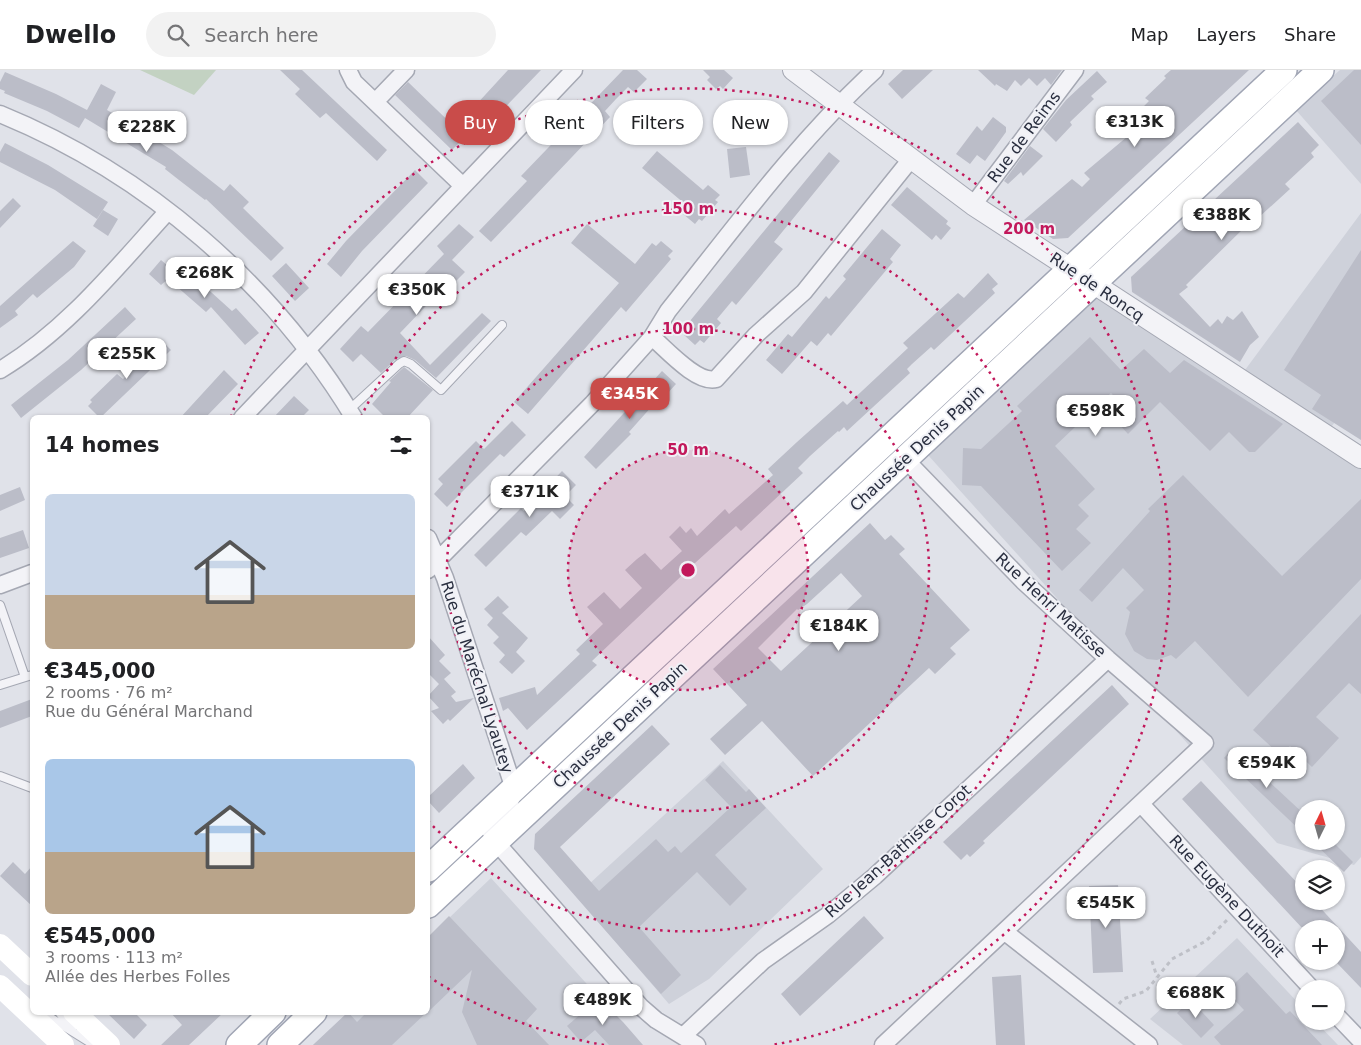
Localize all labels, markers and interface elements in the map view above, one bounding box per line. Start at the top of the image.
search box [146,12,496,57]
text: Dwello [25,21,116,49]
icon: search [164,21,192,49]
text: Search here [204,24,318,46]
text: Map [1130,24,1168,45]
text: Layers [1196,24,1256,45]
text: Share [1284,24,1336,45]
street label: Rue de Reims [984,88,1064,186]
chip: Buy [445,100,515,145]
chip: Rent [525,100,603,145]
chip: Filters [613,100,703,145]
chip: New [713,100,788,145]
pin: €313K [1100,106,1170,148]
pin: €228K [112,111,182,153]
text: €313K [1107,112,1163,131]
text: €228K [119,117,175,136]
pin: €388K [1187,198,1257,241]
text: 150 m [662,200,714,218]
text: €388K [1194,205,1250,224]
text: 200 m [1003,220,1055,238]
street label: Rue de Roncq [1046,248,1148,326]
pin: €268K [170,256,240,299]
text: €268K [177,263,233,282]
pin: €350K [382,274,452,316]
text: €350K [389,280,445,299]
text: 100 m [662,320,714,338]
pin: €255K [92,338,162,380]
text: €255K [99,344,155,363]
pin: €345K [595,378,665,420]
street label: Chaussée Denis Papin [846,381,988,515]
text: €345K [602,384,658,403]
pin: €598K [1061,394,1131,437]
text: €598K [1068,401,1124,420]
icon: filters [387,431,415,459]
text: 14 homes [45,433,160,457]
text: 50 m [667,441,709,459]
pin: €371K [495,476,565,518]
text: €371K [502,482,558,501]
icon: home [185,527,275,617]
street label: Rue Henri Matisse [992,549,1110,661]
centre of rings [679,561,697,579]
street label: Rue du Maréchal Lyautey [437,578,517,776]
pin: €184K [804,610,874,652]
text: €184K [811,616,867,635]
street label: Chaussée Denis Papin [549,658,691,792]
text: €345,000 [45,659,155,683]
text: 2 rooms · 76 m² [45,683,173,702]
text: Rue du Général Marchand [45,702,253,721]
pin: €594K [1232,746,1302,789]
text: €594K [1239,753,1295,772]
street label: Rue Jean-Bathiste Corot [821,781,975,921]
icon: home [185,792,275,882]
north arrow [1295,800,1345,850]
map controls [1295,800,1345,1030]
street label: Rue Eugène Duthoit [1165,831,1289,961]
button: layers [1295,860,1345,910]
pin: €545K [1071,886,1141,929]
text: €545K [1078,893,1134,912]
button: + [1295,920,1345,970]
text: €545,000 [45,924,155,948]
text: 3 rooms · 113 m² [45,948,183,967]
text: Allée des Herbes Folles [45,967,230,986]
pin: €688K [1161,976,1231,1019]
button: − [1295,980,1345,1030]
text: €688K [1168,983,1224,1002]
pin: €489K [568,984,638,1026]
text: €489K [575,990,631,1009]

